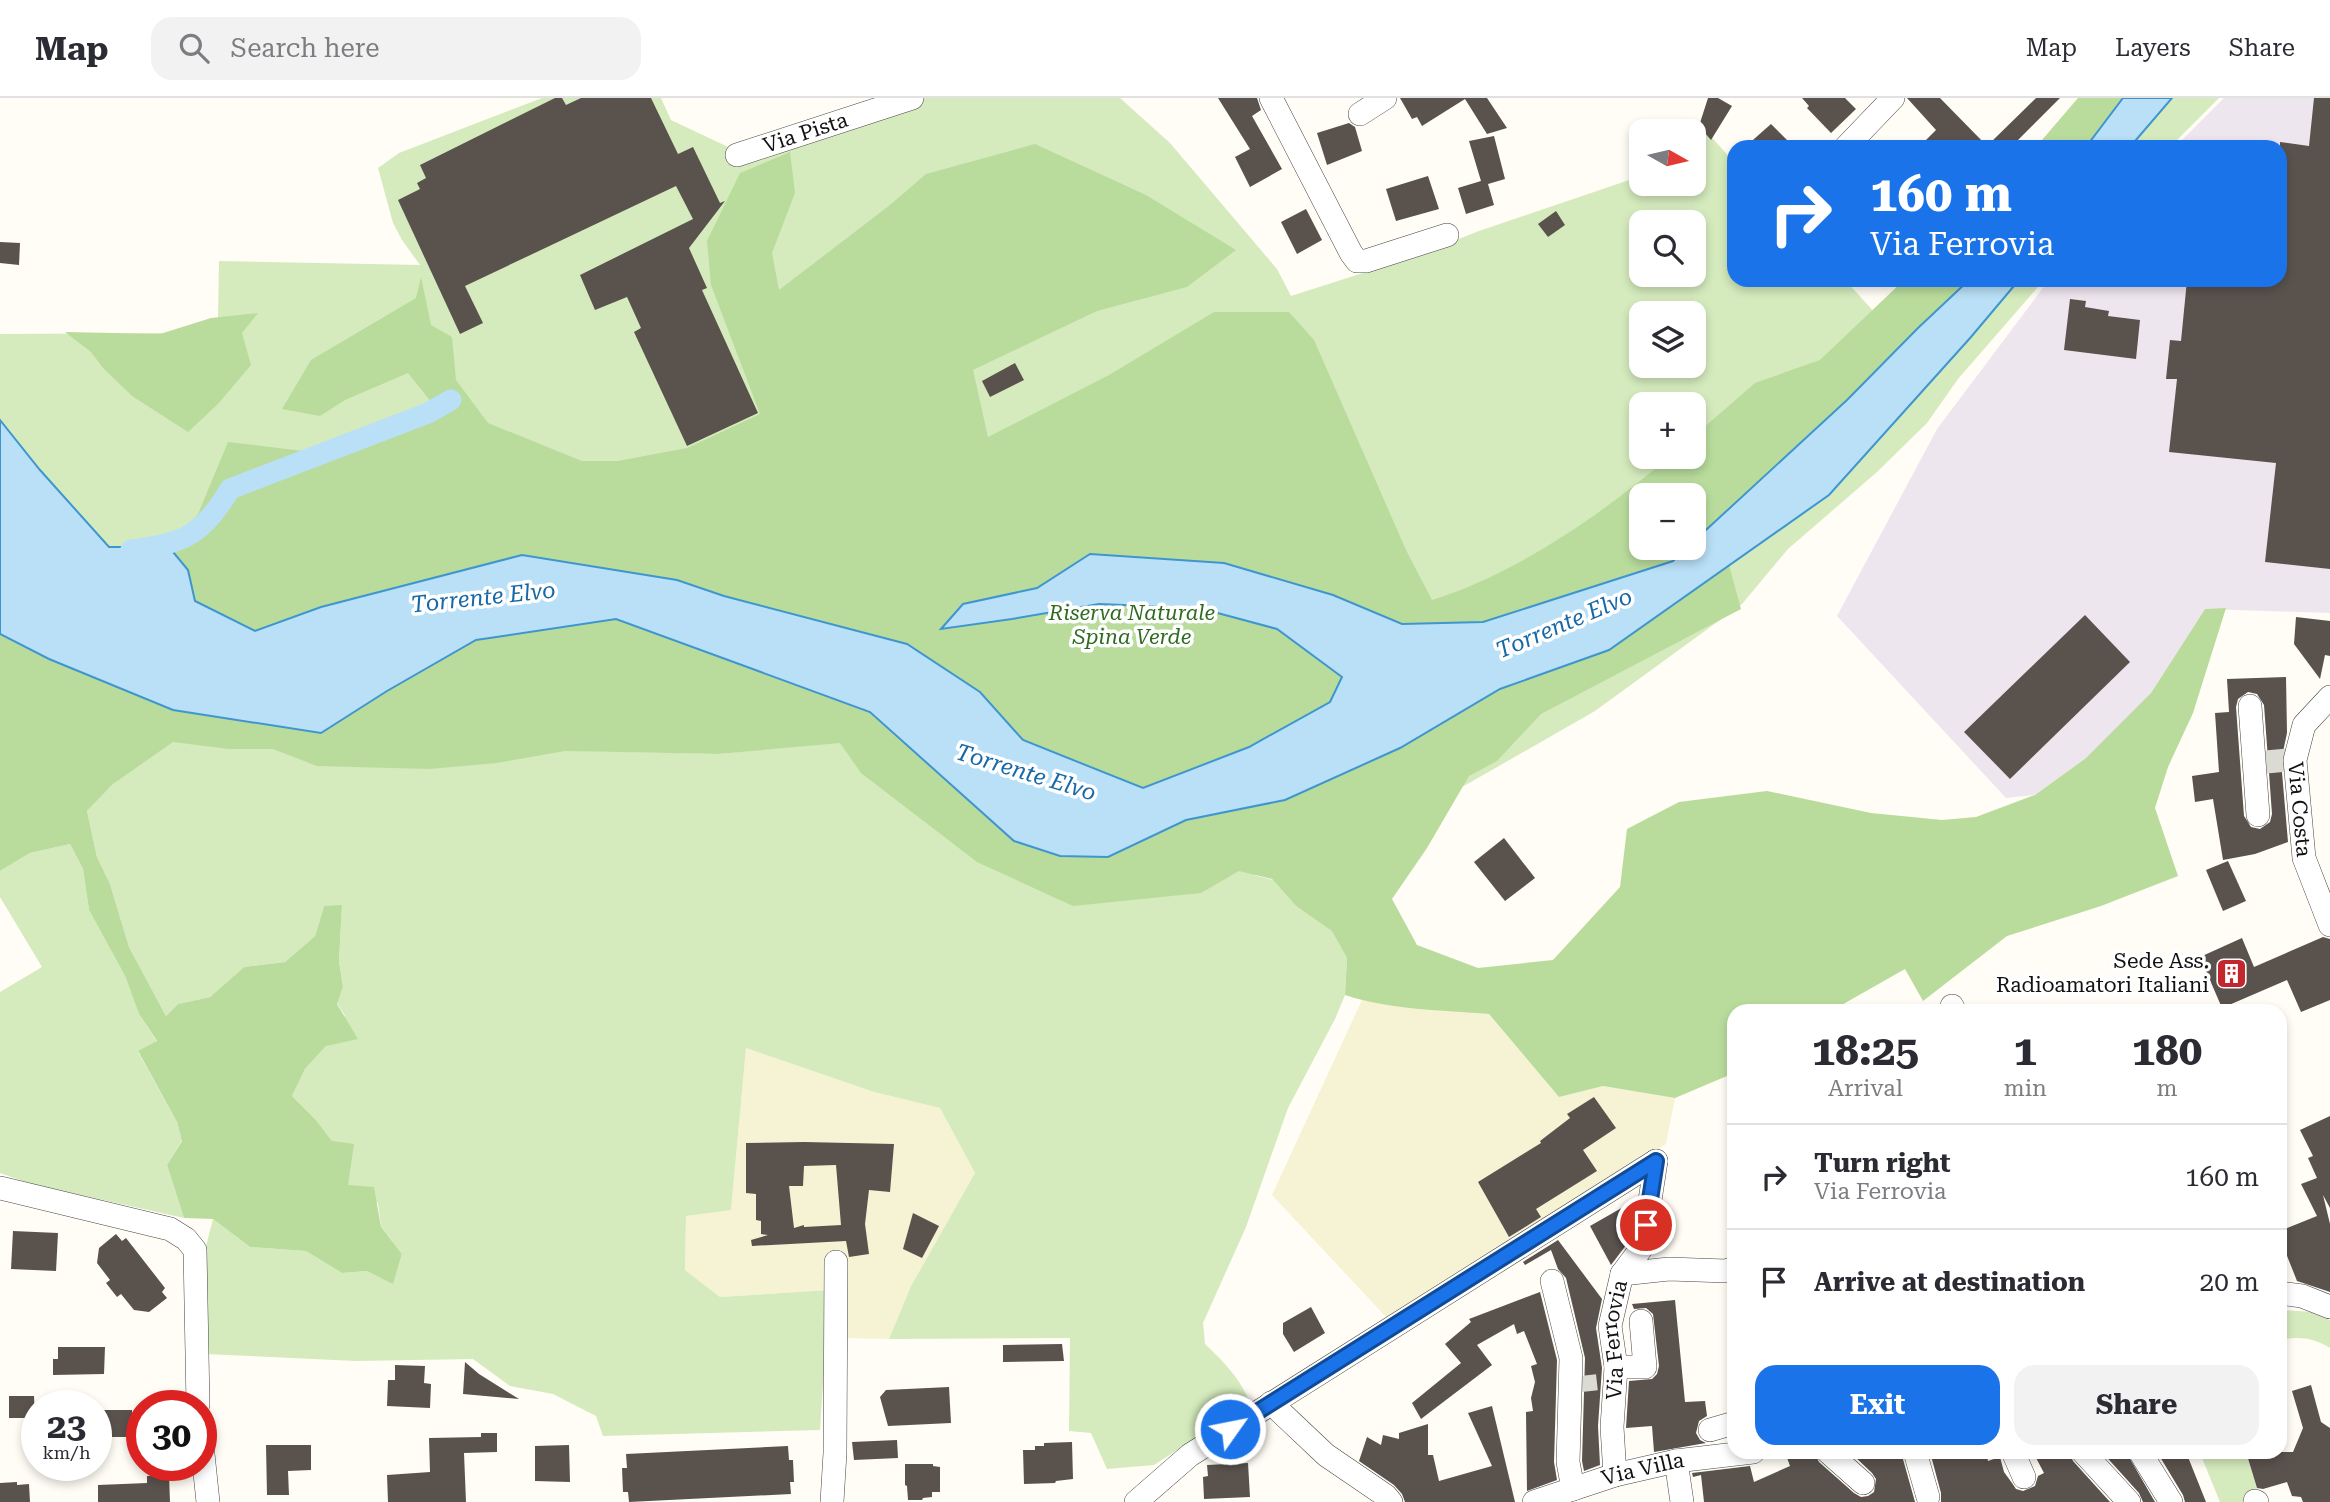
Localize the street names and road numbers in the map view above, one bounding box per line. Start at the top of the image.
street label: Via Pista [760,108,851,158]
street label: Via Costa [2283,761,2316,859]
street label: Via Ferrovia [1597,1277,1632,1401]
street label: Via Villa [1599,1448,1686,1491]

